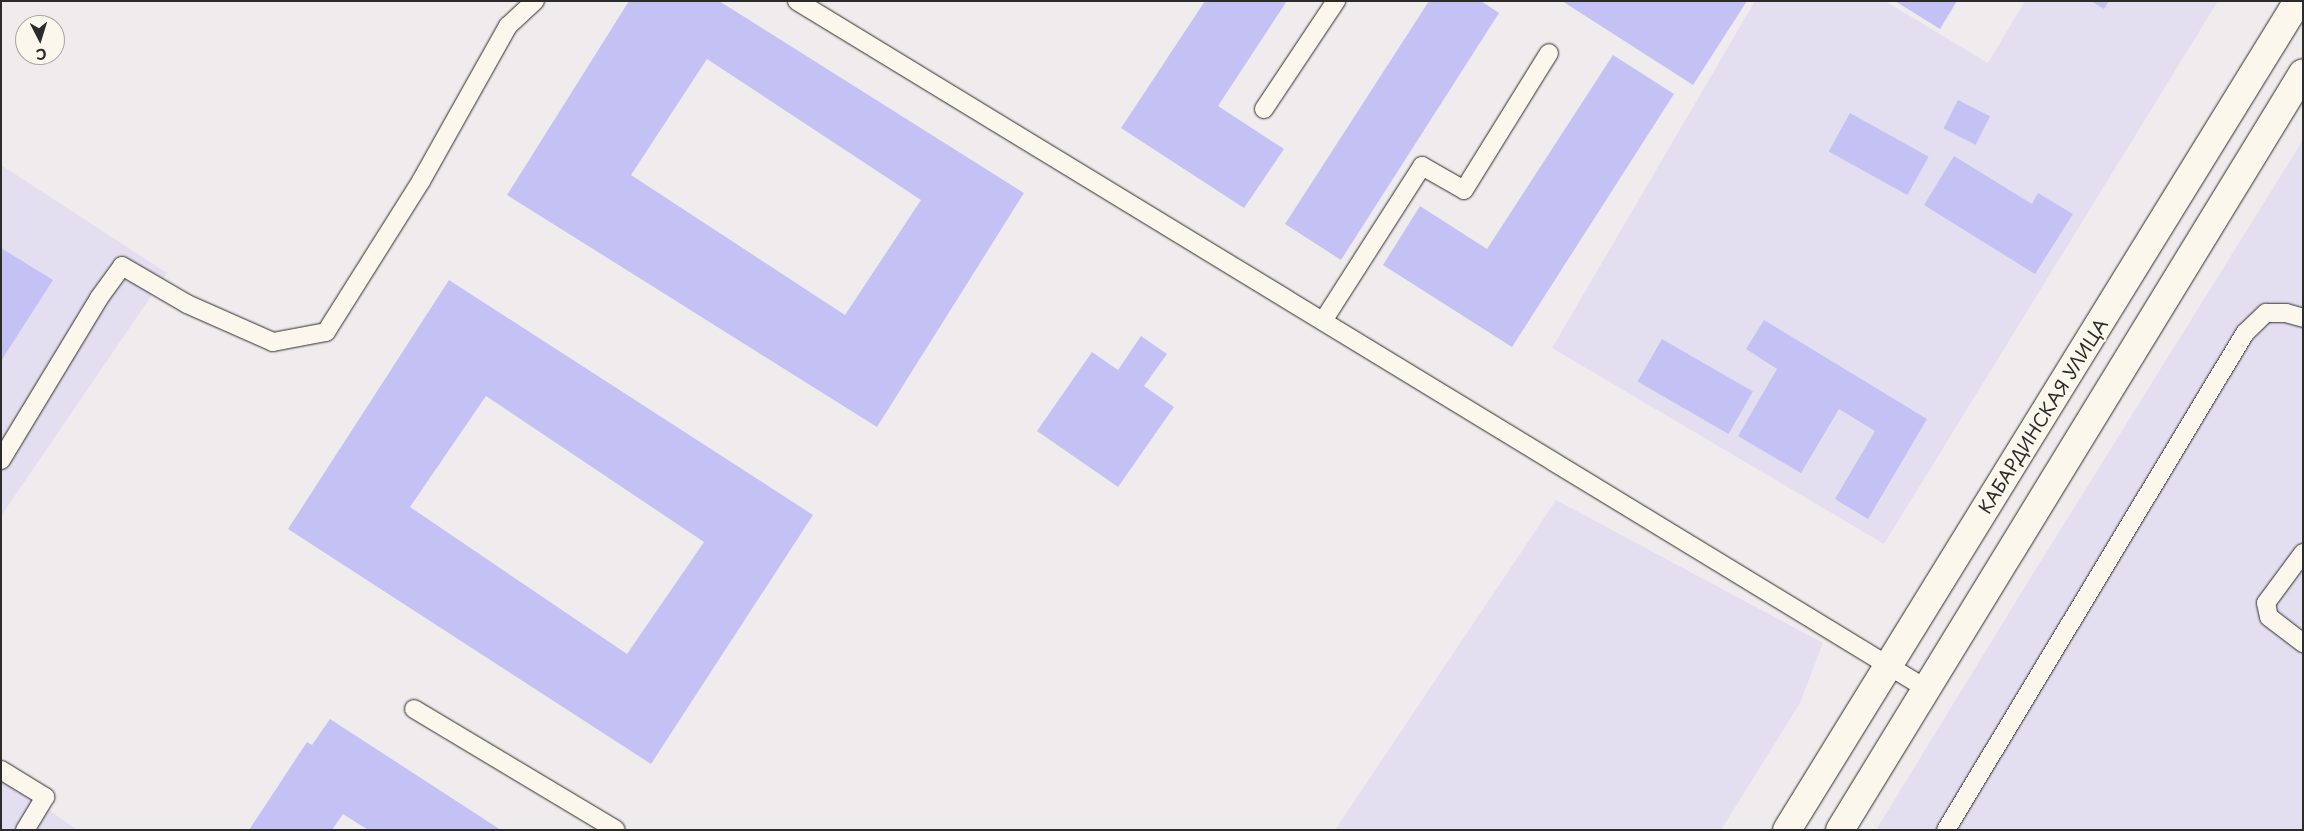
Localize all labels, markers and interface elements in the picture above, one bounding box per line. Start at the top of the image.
north arrow [15,15,65,65]
text: С [35,44,47,65]
street label: КАБАРДИНСКАЯ УЛИЦА [1974,315,2112,517]

